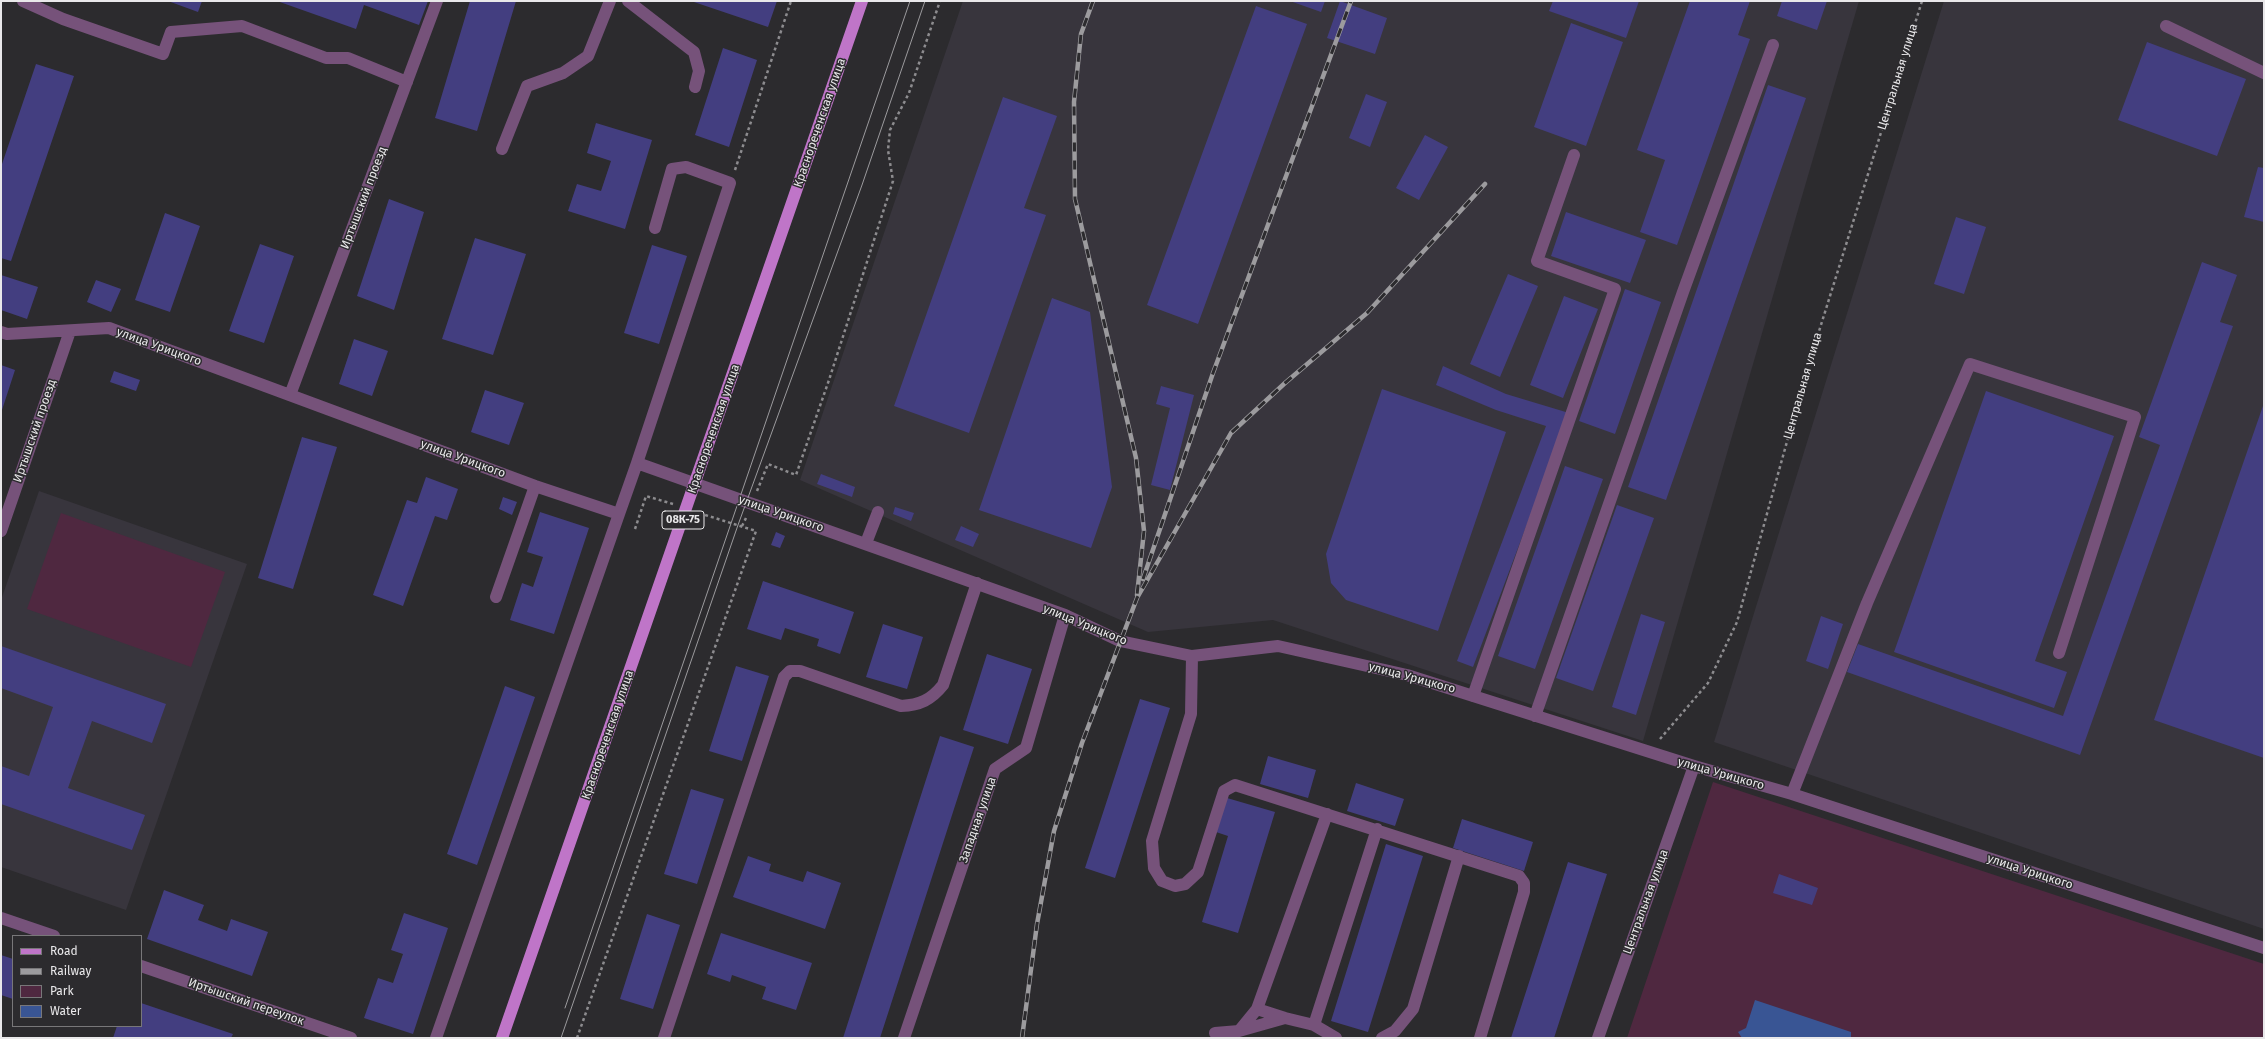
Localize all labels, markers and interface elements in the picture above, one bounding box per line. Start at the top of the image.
street label: Центральная улица [1875,22,1921,132]
street label: Краснореченская улица [791,56,849,190]
street label: Иртышский проезд [338,145,390,251]
street label: улица Урицкого [115,325,203,369]
street label: Центральная улица [1781,331,1825,441]
street label: Краснореченская улица [685,362,743,496]
street label: Иртышский проезд [11,377,59,485]
street label: улица Урицкого [419,437,507,481]
street label: улица Урицкого [736,493,826,535]
road number: 08К-75 [662,511,704,529]
street label: улица Урицкого [1041,602,1129,648]
street label: улица Урицкого [1367,659,1457,697]
street label: Краснореченская улица [579,668,637,802]
street label: улица Урицкого [1676,755,1766,793]
street label: Западная улица [957,775,999,865]
street label: Центральная улица [1620,848,1672,956]
street label: улица Урицкого [1985,851,2075,893]
legend [12,935,142,1027]
text: Road [50,944,78,958]
text: Railway [50,964,91,978]
street label: Иртышский переулок [186,975,306,1029]
text: Park [50,984,74,998]
text: Water [50,1004,81,1018]

